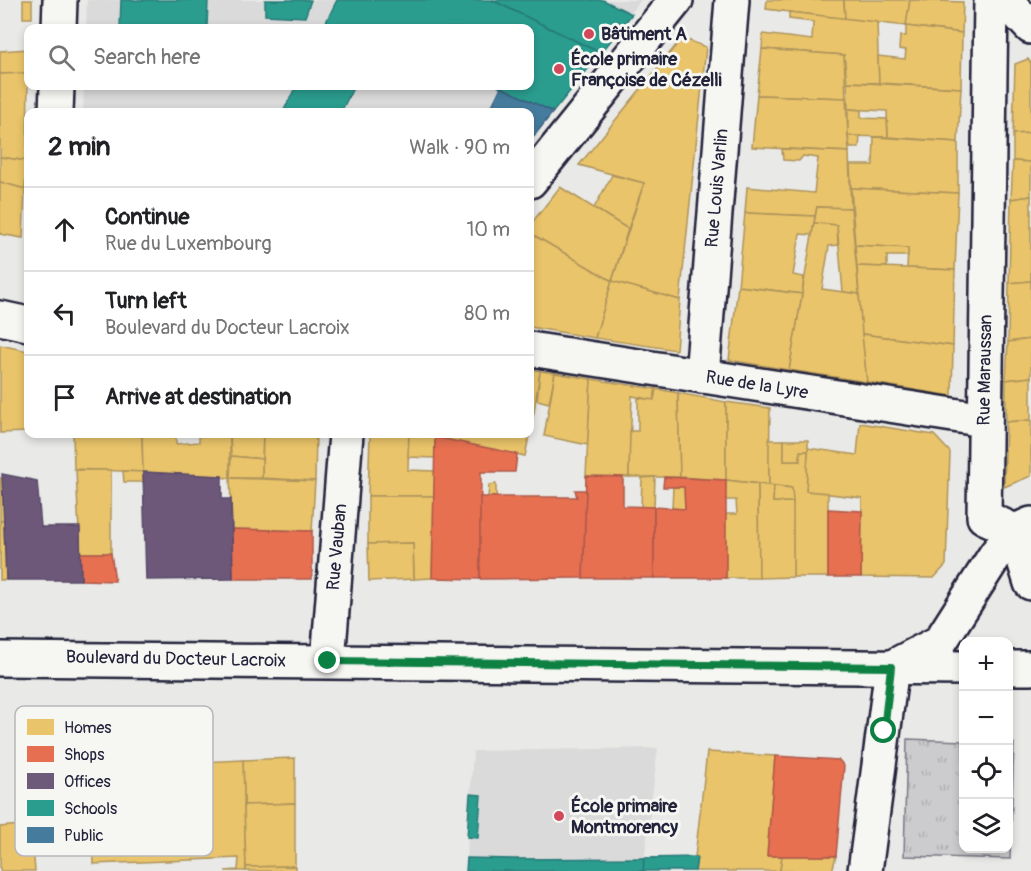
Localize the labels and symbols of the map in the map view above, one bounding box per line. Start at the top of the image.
place label: Bâtiment A [601,23,687,46]
marker: Bâtiment A [582,27,596,41]
place label: École primaire Françoise de Cézelli [571,48,722,92]
marker: École primaire Françoise de Cézelli [552,62,566,76]
street label: Rue Louis Varlin [700,128,734,248]
street label: Rue Maraussan [973,314,997,426]
street label: Rue de la Lyre [704,366,810,404]
street label: Rue Vauban [322,503,352,591]
street label: Boulevard du Docteur Lacroix [66,646,286,672]
route end [314,647,340,673]
legend [15,706,213,856]
route start [870,717,896,743]
text: Homes [64,718,112,738]
text: Shops [64,745,104,765]
text: Offices [64,772,111,792]
place label: École primaire Montmorency [571,795,678,839]
text: Schools [64,799,117,819]
marker: École primaire Montmorency [552,809,566,823]
text: Public [64,826,104,846]

